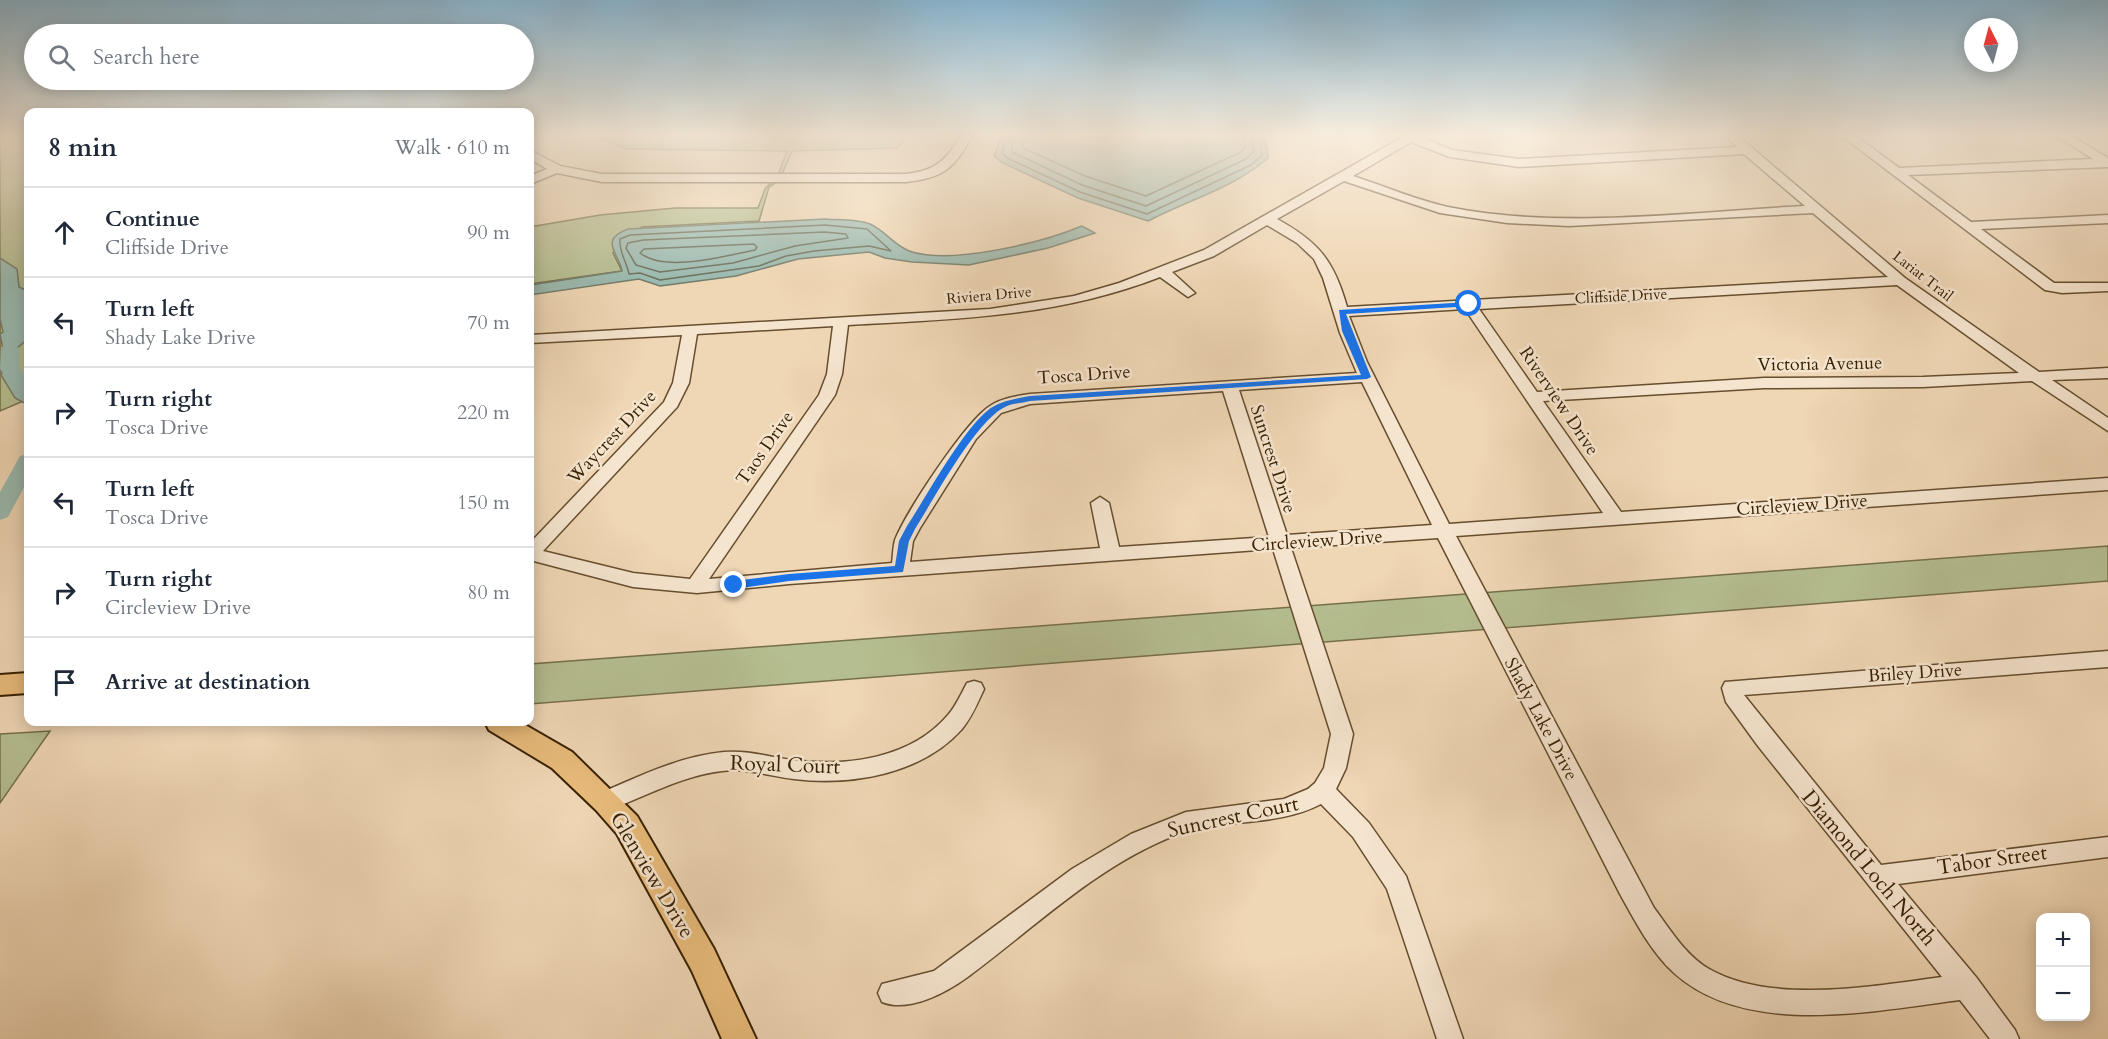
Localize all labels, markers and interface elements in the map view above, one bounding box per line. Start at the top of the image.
north arrow [1964,18,2018,72]
search box [24,24,534,90]
icon: search [45,41,78,74]
text: Search here [93,42,200,72]
text: 8 min [48,130,117,165]
text: Walk · 610 m [395,134,510,161]
text: Continue [105,204,200,234]
icon: ahead [48,216,81,249]
text: 90 m [467,219,510,246]
text: Cliffside Drive [105,234,229,261]
street label: Lariat Trail [1889,246,1957,306]
street label: Riviera Drive [946,281,1033,309]
street label: Cliffside Drive [1574,284,1668,308]
route start [1455,290,1481,316]
text: Turn left [105,294,194,324]
icon: left [48,306,81,339]
text: 70 m [467,309,510,336]
text: Shady Lake Drive [105,324,256,351]
street label: Riverview Drive [1513,342,1605,460]
street label: Victoria Avenue [1758,350,1882,378]
street label: Tosca Drive [1037,359,1131,391]
text: Turn right [105,384,212,414]
street label: Waycrest Drive [561,385,662,490]
icon: right [48,396,81,429]
text: 220 m [457,399,510,426]
street label: Suncrest Drive [1244,402,1302,516]
street label: Taos Drive [730,406,800,490]
text: Tosca Drive [105,414,209,441]
text: Turn left [105,474,194,504]
icon: left [48,486,81,519]
street label: Circleview Drive [1736,488,1868,522]
text: 150 m [457,489,510,516]
text: Tosca Drive [105,504,209,531]
street label: Circleview Drive [1251,524,1383,558]
text: Turn right [105,564,212,594]
route end [720,571,746,597]
icon: right [48,576,81,609]
text: 80 m [467,579,510,606]
text: Circleview Drive [105,594,251,621]
street label: Shady Lake Drive [1498,653,1584,785]
street label: Briley Drive [1867,657,1963,689]
icon: arrive [48,666,81,699]
text: Arrive at destination [105,667,310,697]
street label: Royal Court [729,749,841,781]
street label: Diamond Loch North [1795,784,1943,953]
street label: Suncrest Court [1165,789,1302,845]
street label: Glenview Drive [603,806,701,944]
street label: Tabor Street [1935,838,2049,882]
map controls [2036,913,2090,1021]
button: + [2036,913,2090,967]
button: − [2036,967,2090,1021]

